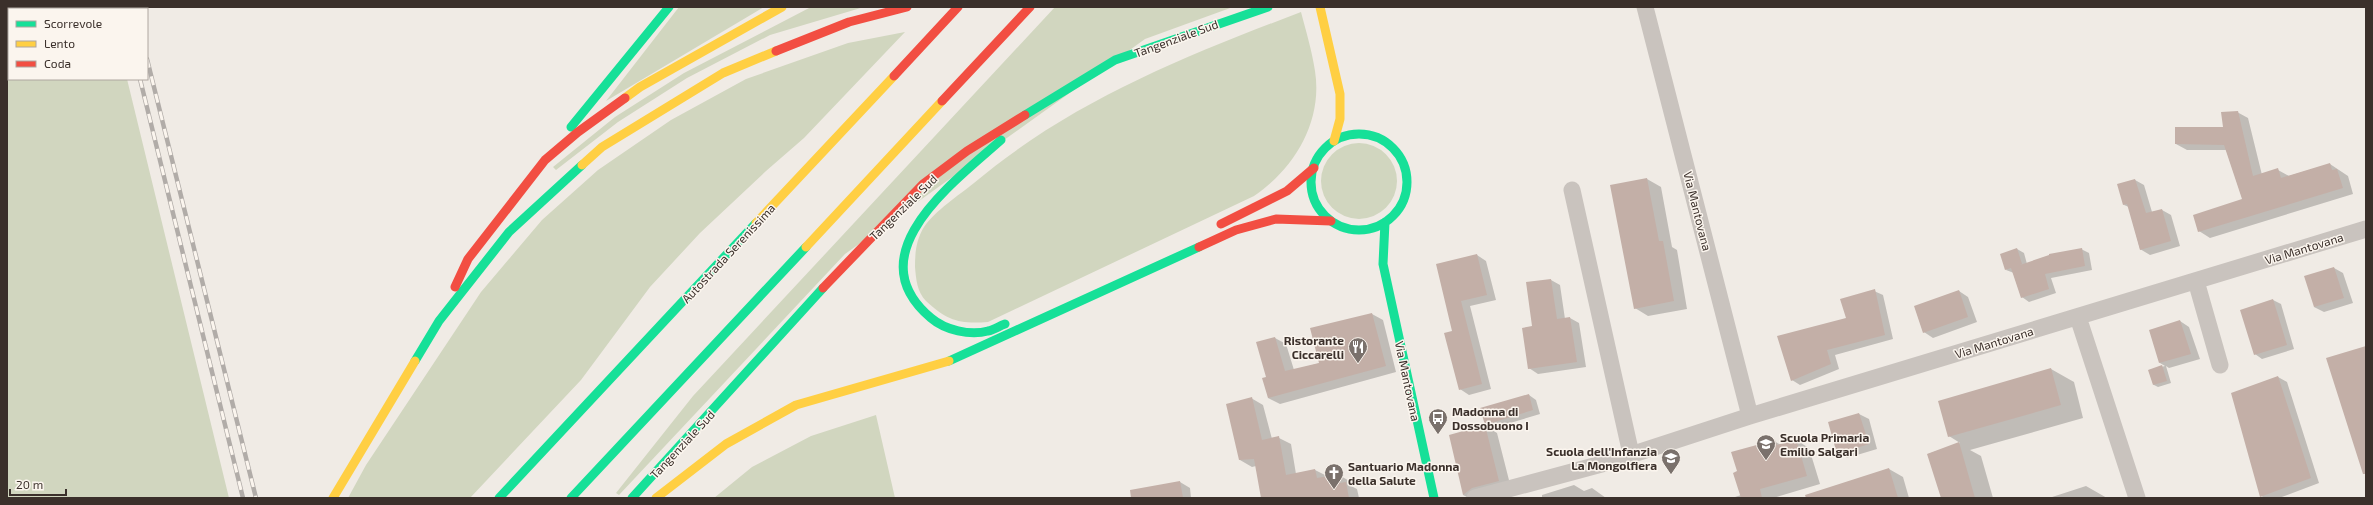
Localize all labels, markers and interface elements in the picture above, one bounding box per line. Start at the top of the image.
legend [8,8,148,80]
text: Scorrevole [44,16,102,30]
street label: Tangenziale Sud [1132,16,1220,60]
text: Lento [44,36,75,50]
text: Coda [44,56,71,70]
street label: Via Mantovana [1681,170,1715,252]
street label: Tangenziale Sud [866,171,940,243]
street label: Autostrada Serenissima [678,201,778,305]
street label: Via Mantovana [2263,229,2345,267]
street label: Via Mantovana [1953,323,2035,361]
place label: Ristorante Ciccarelli [1284,333,1344,361]
restaurant icon: Ristorante Ciccarelli [1347,336,1369,364]
street label: Via Mantovana [1393,340,1423,422]
place label: Madonna di Dossobuono I [1452,404,1529,432]
street label: Tangenziale Sud [647,407,717,481]
bus stop icon: Madonna di Dossobuono I [1427,407,1449,435]
place label: Scuola Primaria Emilio Salgari [1780,430,1869,458]
school or university icon: Scuola Primaria Emilio Salgari [1755,433,1777,461]
place label: Scuola dell'Infanzia La Mongolfiera [1546,444,1657,472]
school or university icon: Scuola dell'Infanzia La Mongolfiera [1660,447,1682,475]
place label: Santuario Madonna della Salute [1348,459,1460,487]
church icon: Santuario Madonna della Salute [1323,462,1345,490]
scale bar [10,471,66,497]
text: 20 m [16,477,43,491]

